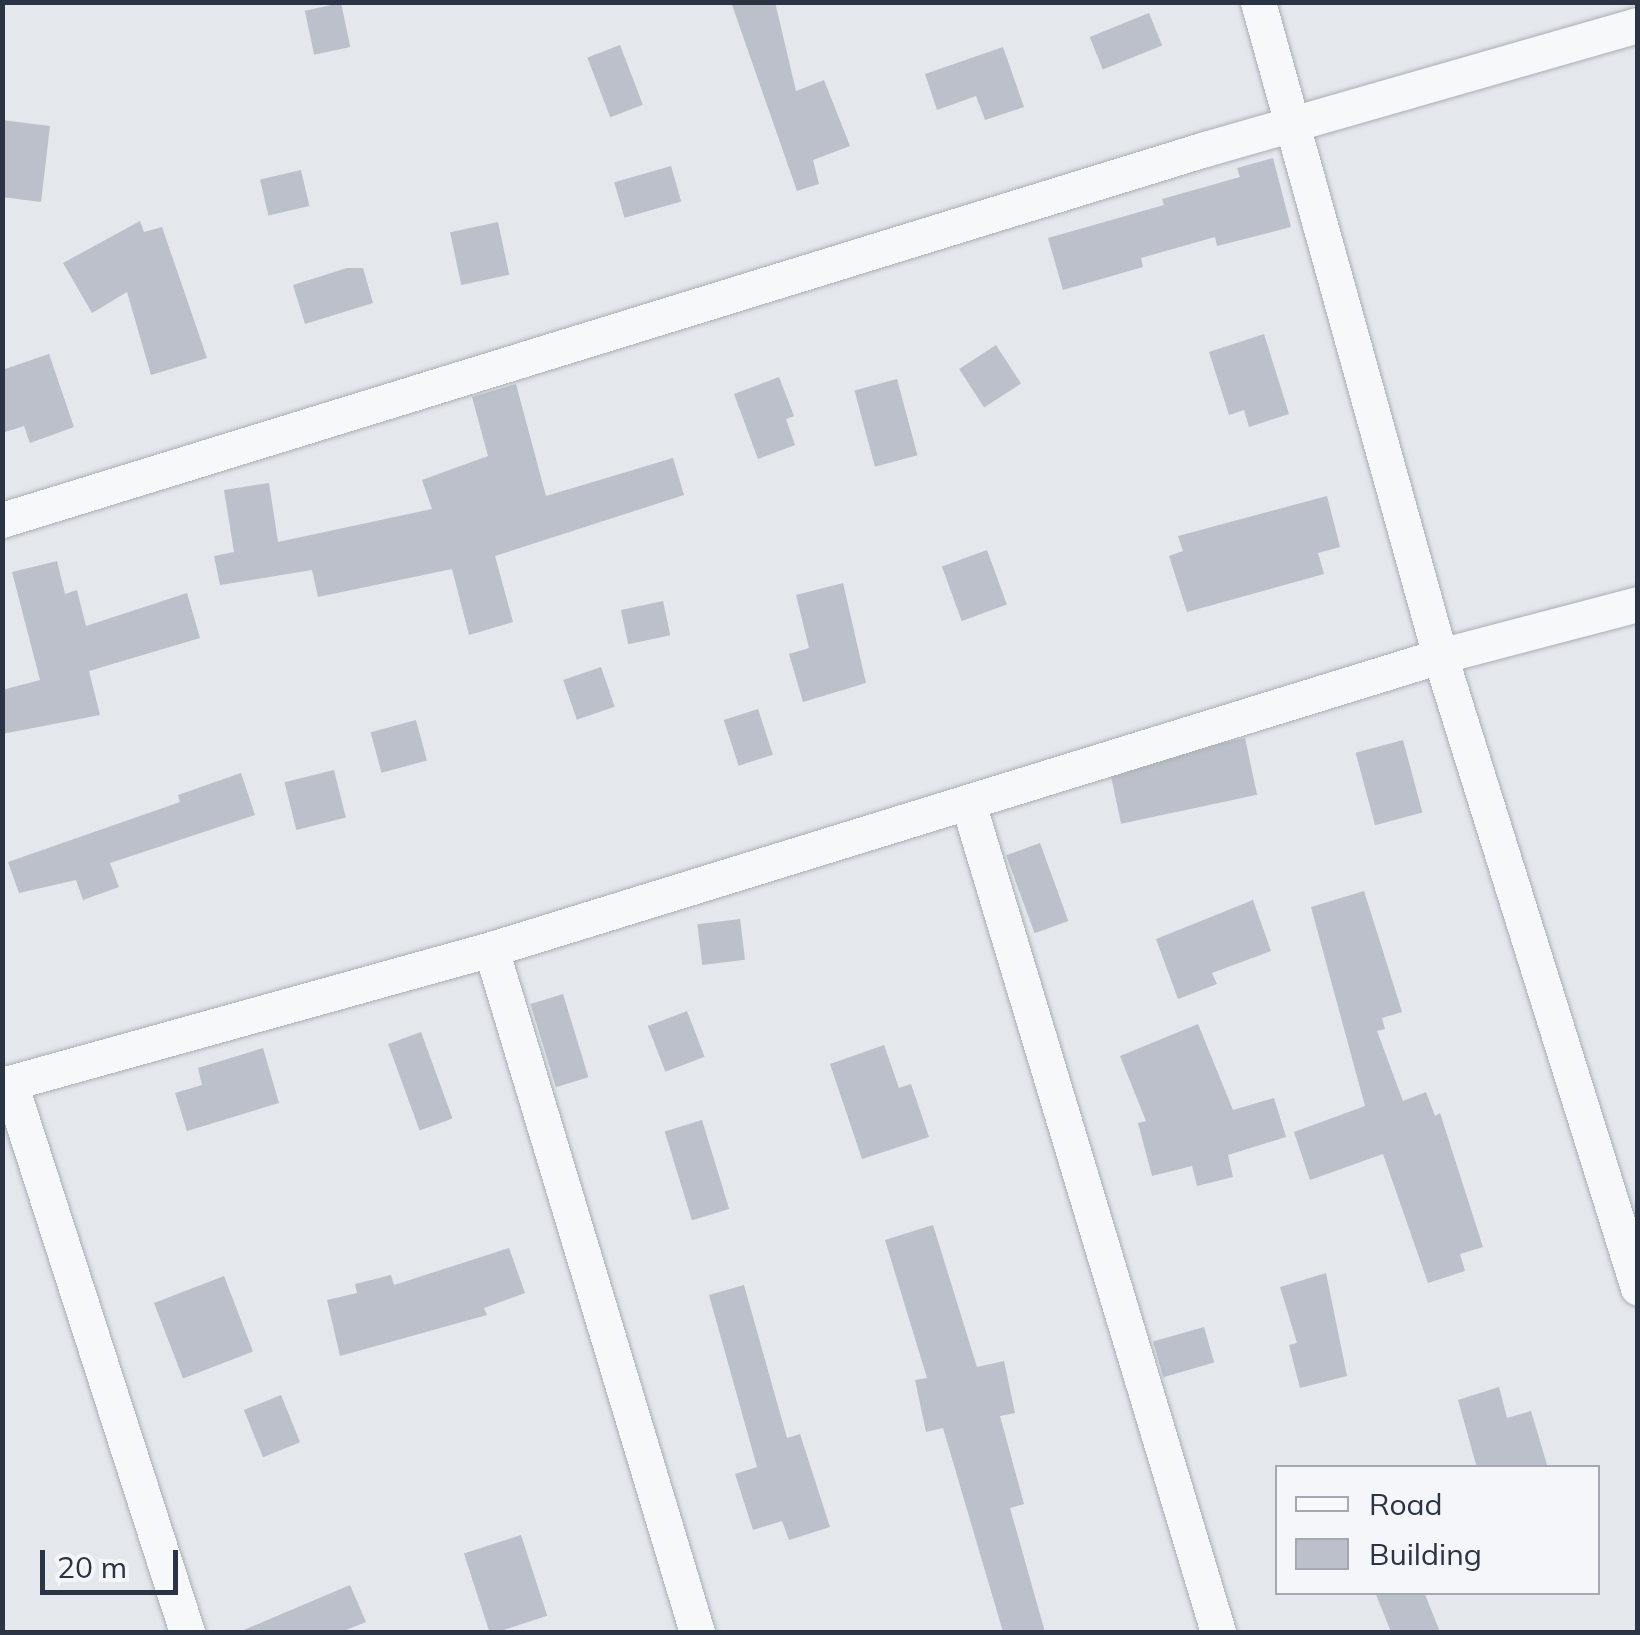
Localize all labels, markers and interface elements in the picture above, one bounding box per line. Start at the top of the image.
legend [1275,1465,1600,1595]
text: Road [1369,1485,1443,1523]
scale bar [45,1530,182,1592]
text: Building [1369,1535,1482,1573]
text: 20 m [57,1548,127,1586]

